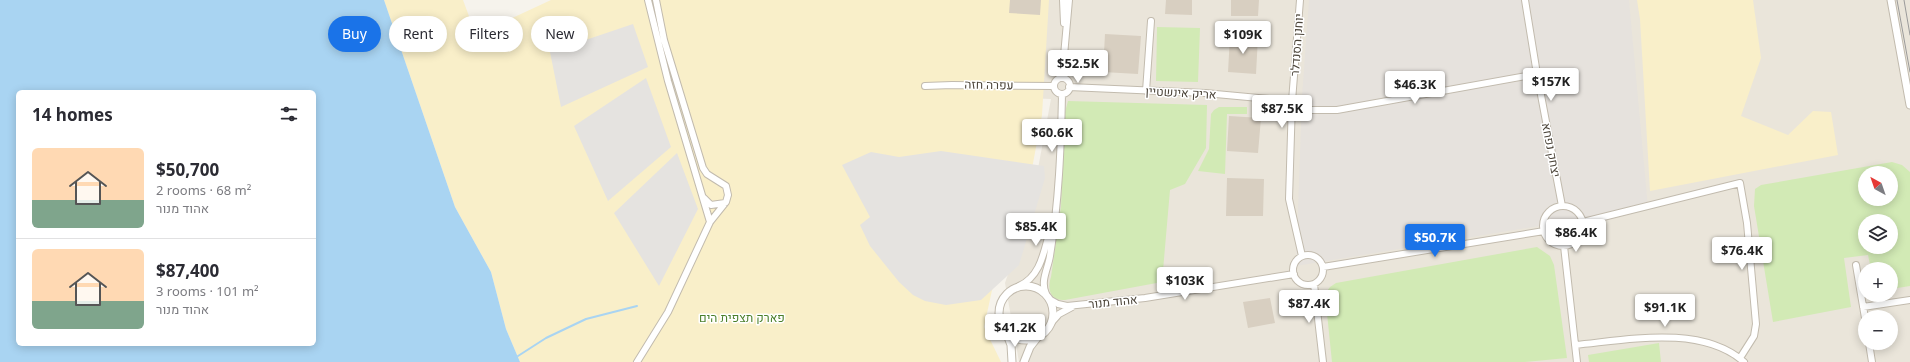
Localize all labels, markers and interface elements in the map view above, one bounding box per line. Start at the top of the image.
street label: יוחנן הסנדלר [1286,13,1307,77]
chip: Buy [328,16,381,52]
chip: Rent [389,16,447,52]
chip: Filters [455,16,523,52]
chip: New [531,16,588,52]
pin: $109K [1215,21,1271,55]
text: $109K [1224,25,1262,43]
pin: $52.5K [1045,50,1111,84]
text: $52.5K [1057,54,1099,72]
pin: $157K [1523,68,1579,102]
pin: $46.3K [1382,71,1448,105]
text: $157K [1532,72,1570,90]
text: $46.3K [1394,75,1436,93]
street label: עפרה חזה [964,76,1014,93]
street label: אריק אינשטיין [1145,82,1217,103]
pin: $87.5K [1249,95,1315,129]
text: $87.5K [1261,99,1303,117]
text: 14 homes [32,103,113,126]
icon: filters [278,103,300,125]
pin: $60.6K [1019,119,1085,153]
street label: יצחק נפחא [1538,121,1565,178]
text: $60.6K [1031,123,1073,141]
text: $50,700 [156,158,219,181]
icon: home [64,164,112,212]
north arrow [1858,166,1898,206]
map controls [1858,166,1898,350]
text: 2 rooms · 68 m² [156,181,251,199]
text: אהוד מנור [156,199,209,217]
pin: $85.4K [1003,213,1069,247]
button: layers [1858,214,1898,254]
text: $85.4K [1015,217,1057,235]
pin: $86.4K [1543,219,1609,253]
text: $86.4K [1555,223,1597,241]
pin: $50.7K [1402,224,1468,258]
text: $50.7K [1414,228,1456,246]
pin: $76.4K [1709,237,1775,271]
text: $76.4K [1721,241,1763,259]
text: $87,400 [156,259,219,282]
button: + [1858,262,1898,302]
icon: home [64,265,112,313]
pin: $103K [1157,267,1213,301]
text: $103K [1166,271,1204,289]
text: 3 rooms · 101 m² [156,282,259,300]
street label: אהוד מנור [1088,290,1139,313]
pin: $87.4K [1276,290,1342,324]
text: $87.4K [1288,294,1330,312]
pin: $91.1K [1632,294,1698,328]
text: $91.1K [1644,298,1686,316]
text: אהוד מנור [156,300,209,318]
park label: פארק תצפית הים [699,309,785,326]
button: − [1858,310,1898,350]
pin: $41.2K [982,314,1048,348]
text: $41.2K [994,318,1036,336]

